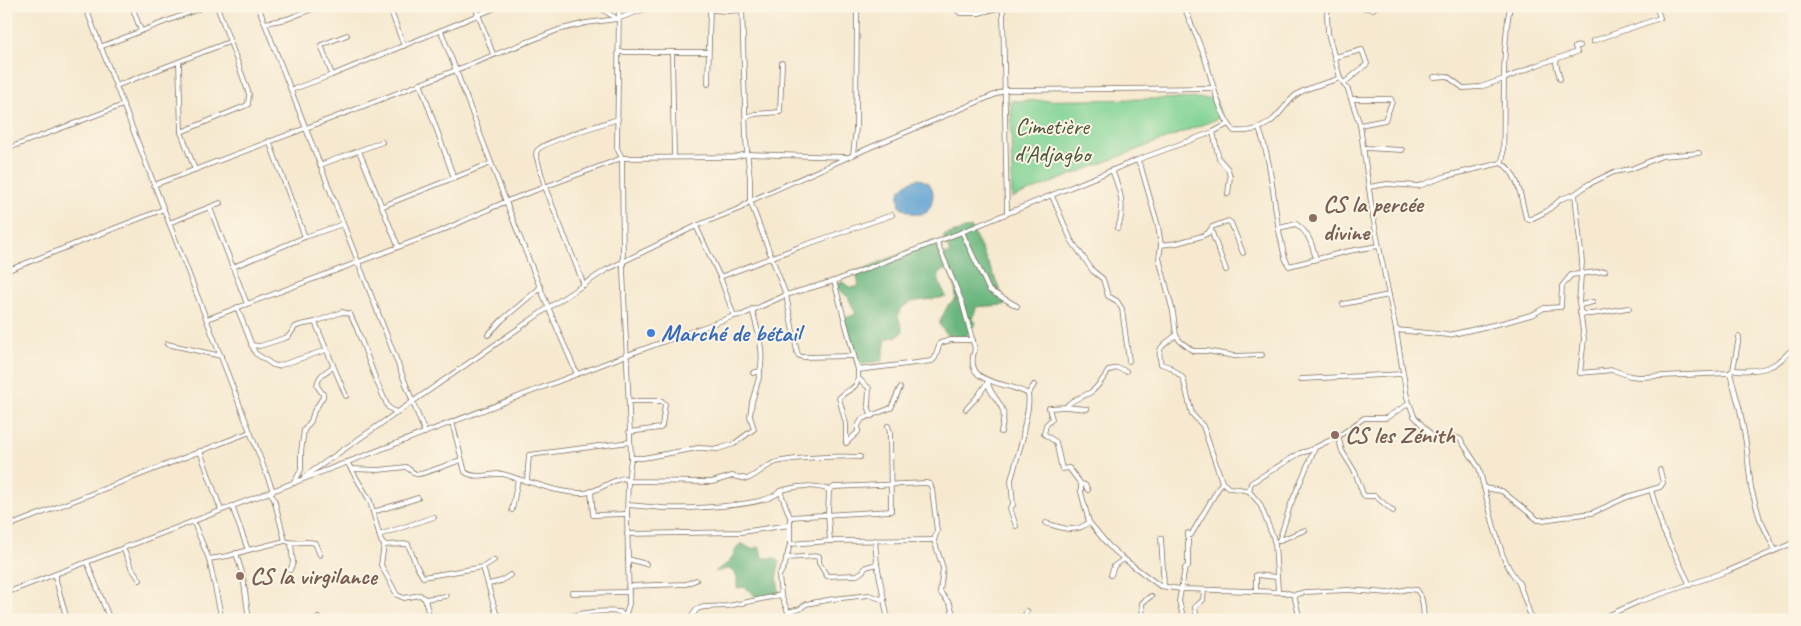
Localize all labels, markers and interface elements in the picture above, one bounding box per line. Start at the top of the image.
park label: Cimetière d'Adjagbo [1014,111,1093,169]
place label: CS la percée divine [1323,189,1424,247]
marker: CS la percée divine [1307,212,1319,224]
place label: Marché de bétail [661,318,805,348]
marker: Marché de bétail [645,327,657,339]
place label: CS les Zénith [1345,420,1456,450]
marker: CS les Zénith [1329,429,1341,441]
place label: CS la virgilance [250,561,379,591]
marker: CS la virgilance [234,570,246,582]

